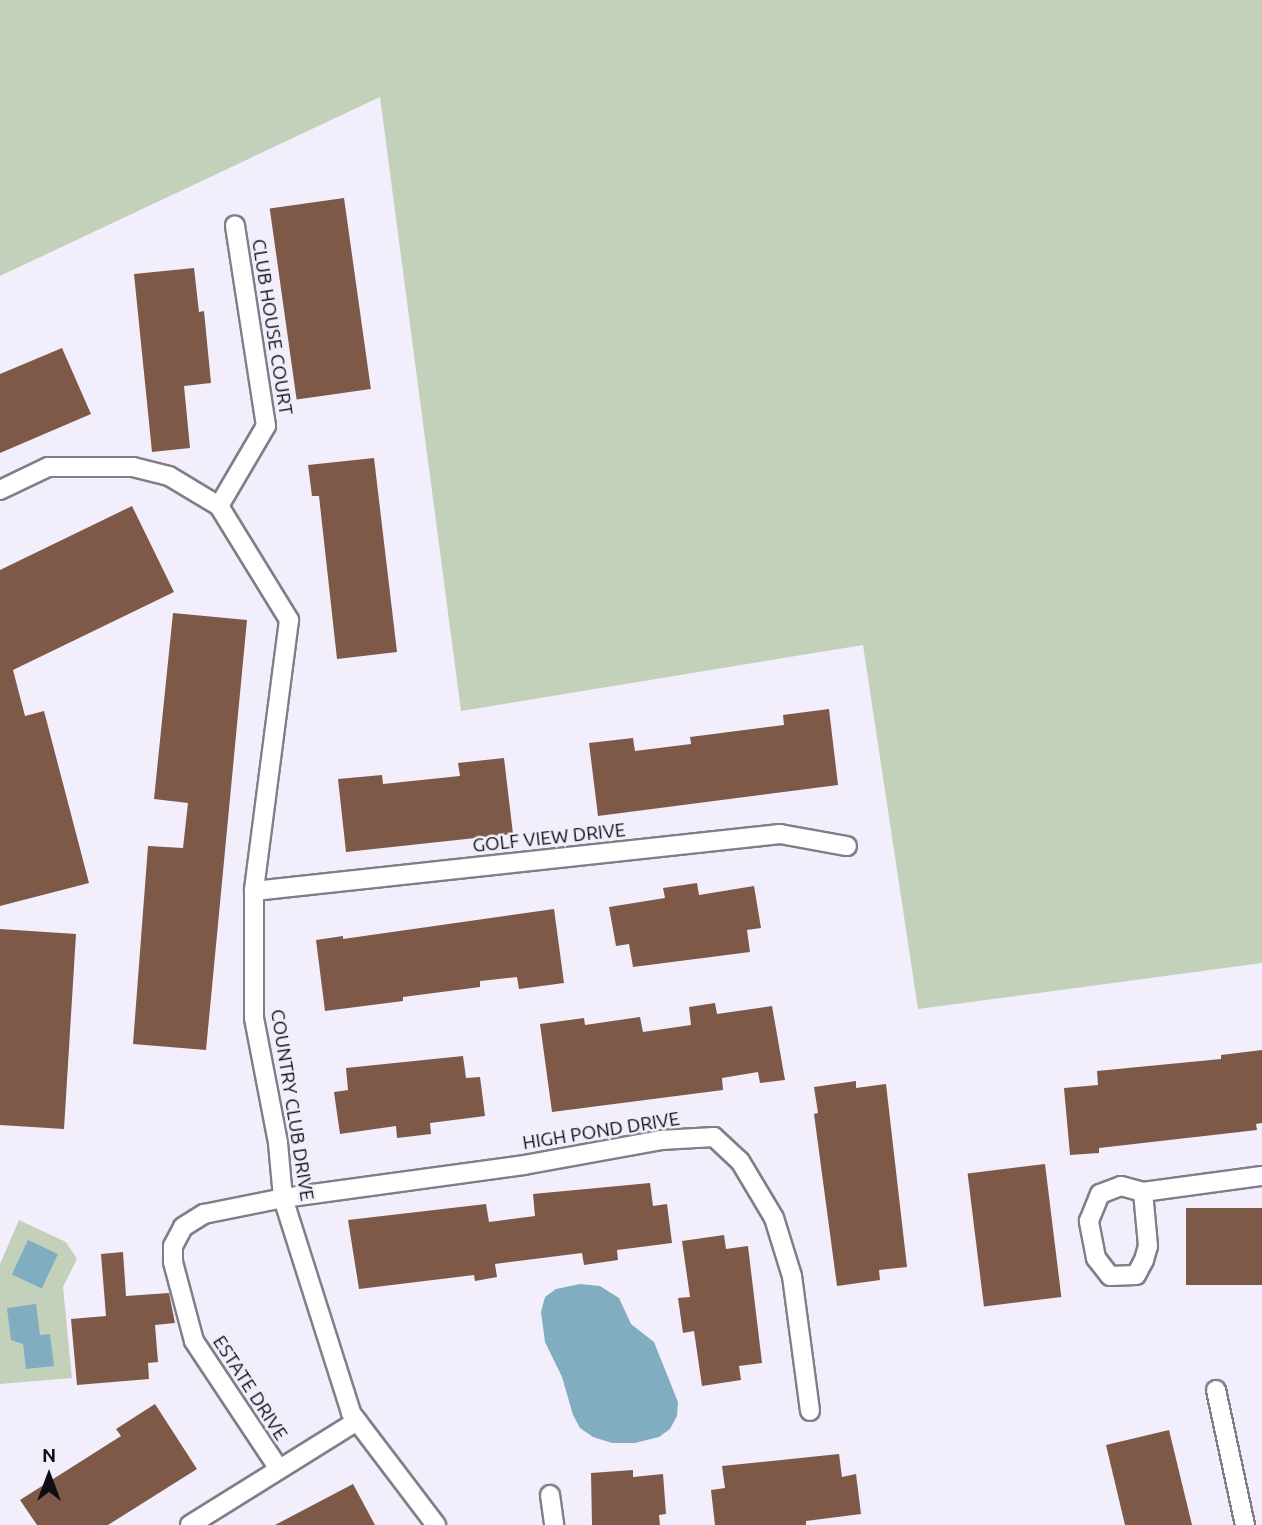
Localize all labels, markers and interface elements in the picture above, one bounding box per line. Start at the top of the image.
street label: CLUB HOUSE COURT [247,237,297,417]
street label: GOLF VIEW DRIVE [471,819,627,857]
street label: COUNTRY CLUB DRIVE [266,1008,318,1202]
street label: HIGH POND DRIVE [521,1107,681,1155]
street label: ESTATE DRIVE [208,1332,292,1444]
north arrow [14,1441,84,1511]
text: N [42,1444,56,1466]

